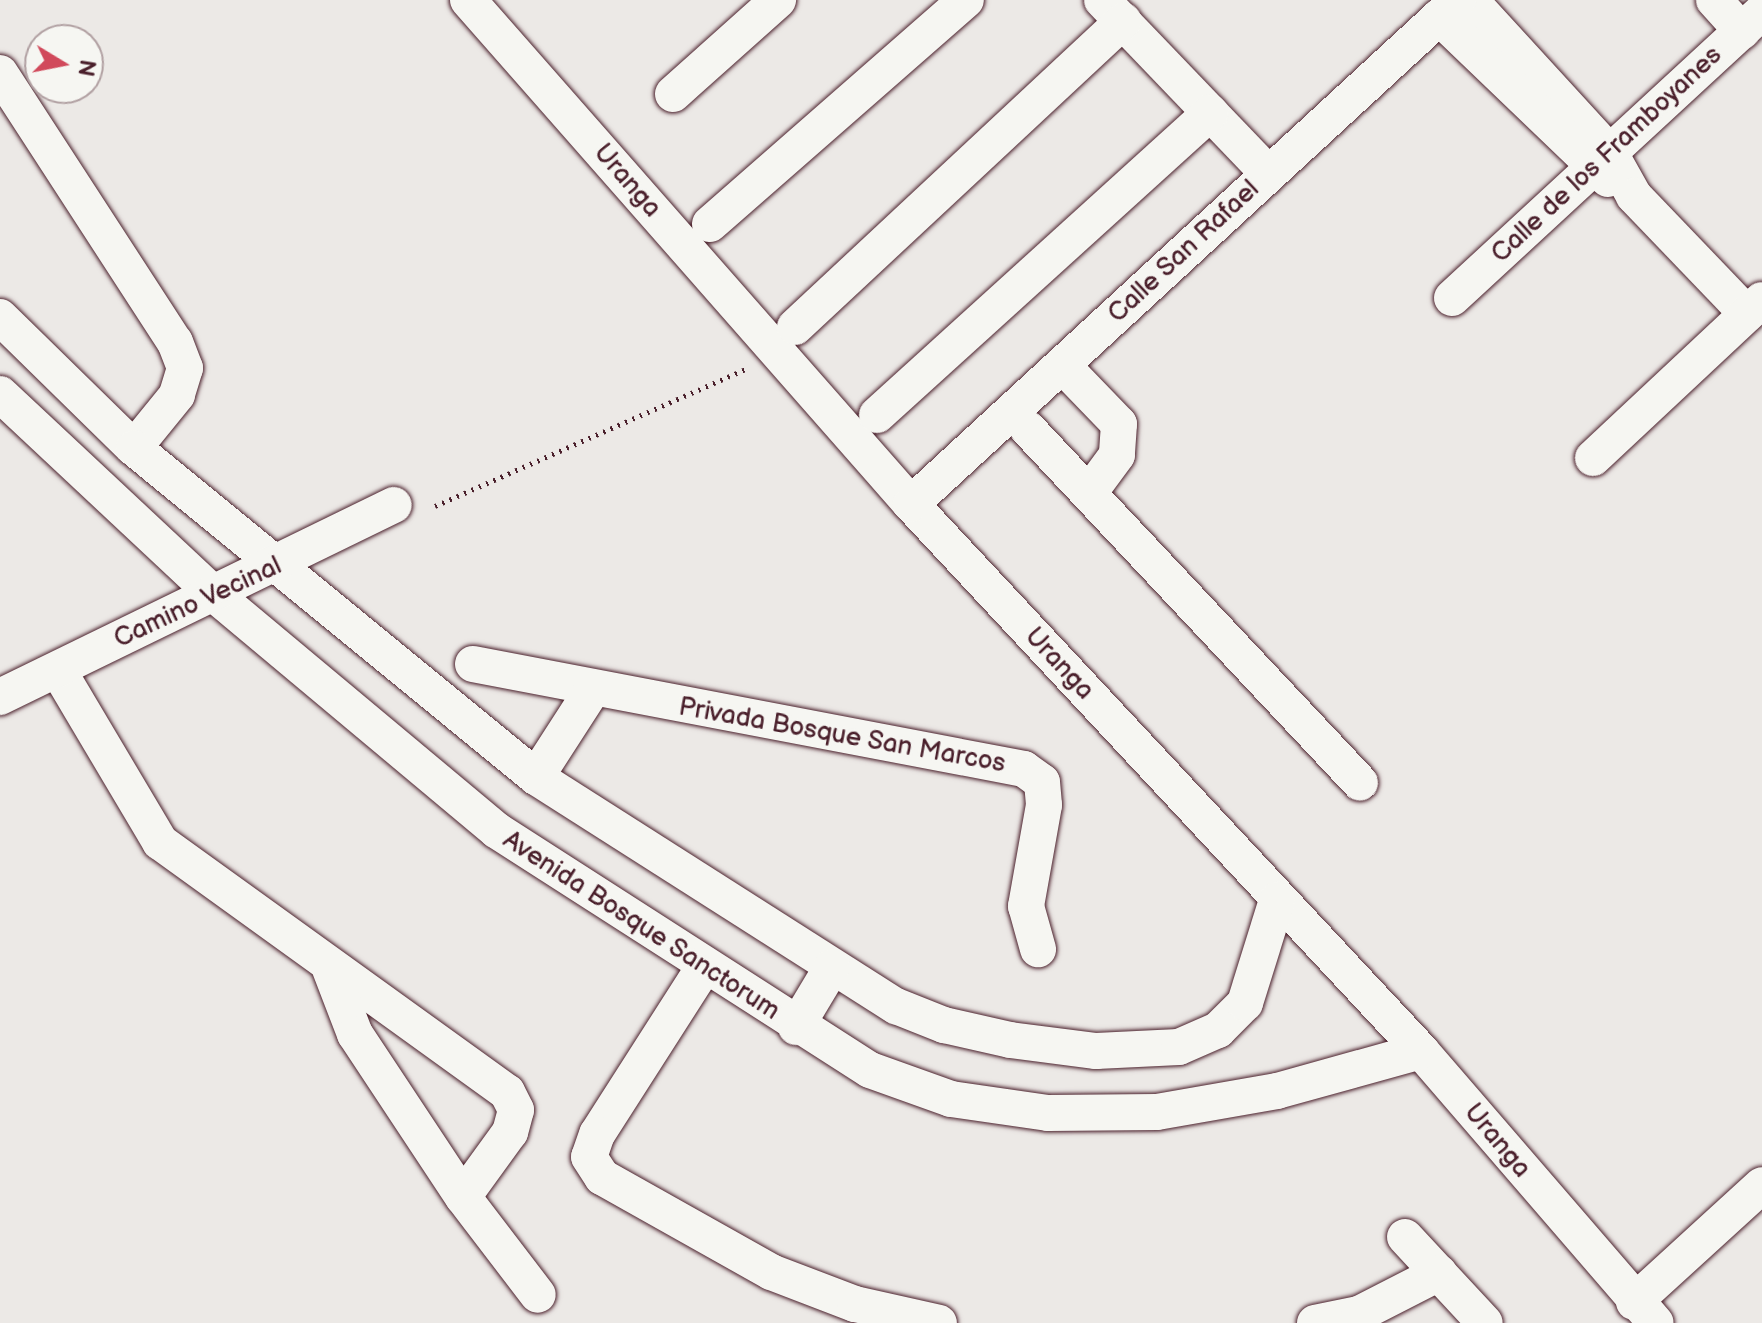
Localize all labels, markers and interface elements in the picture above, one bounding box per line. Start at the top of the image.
north arrow [24,24,104,104]
street label: Calle de los Framboyanes [1485,40,1729,270]
text: N [71,57,101,78]
street label: Uranga [587,138,667,224]
street label: Calle San Rafael [1102,174,1266,330]
street label: Camino Vecinal [109,550,287,656]
street label: Uranga [1018,622,1100,706]
street label: Privada Bosque San Marcos [676,692,1008,780]
street label: Avenida Bosque Sanctorum [497,825,785,1027]
street label: Uranga [1457,1098,1537,1184]

